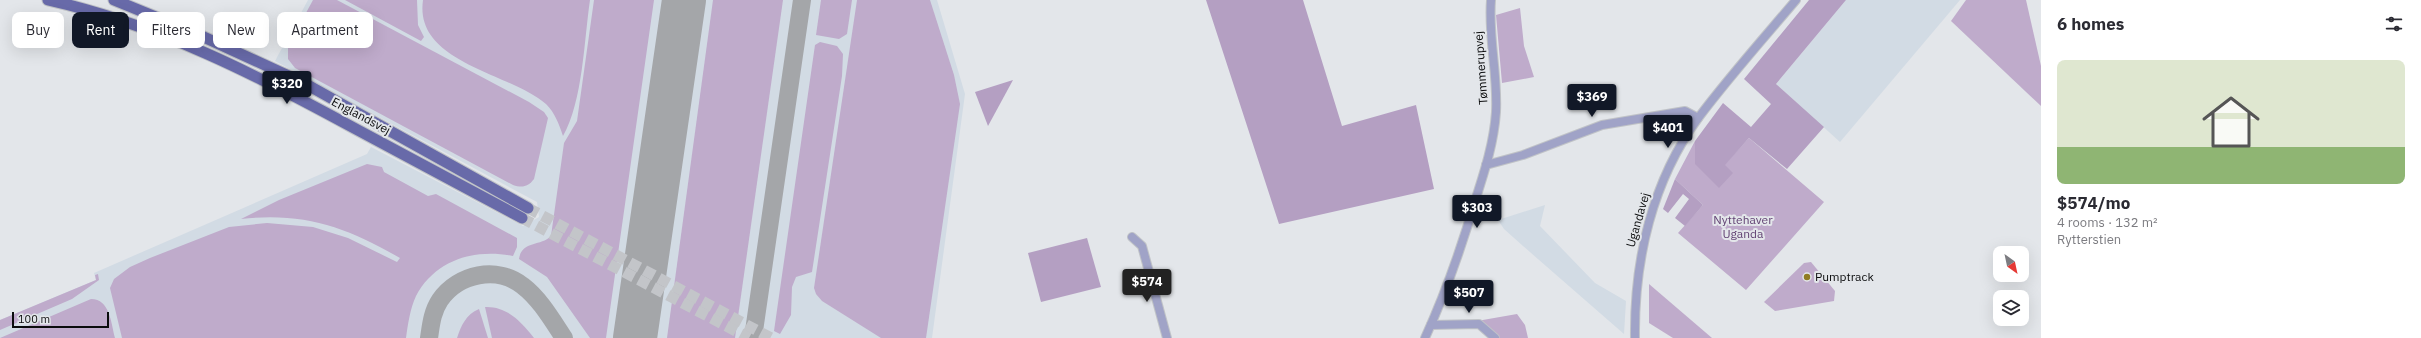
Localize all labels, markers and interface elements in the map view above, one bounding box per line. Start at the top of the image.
chip: Buy [12,12,64,48]
chip: Rent [72,12,129,48]
chip: Filters [137,12,205,48]
chip: New [213,12,269,48]
chip: Apartment [277,12,373,48]
text: 6 homes [2057,13,2124,35]
icon: filters [2383,13,2405,35]
street label: Tømmerupvej [1470,31,1491,105]
pin: $320 [263,71,311,105]
text: $320 [271,75,303,92]
pin: $369 [1568,84,1616,118]
icon: home [2195,86,2267,158]
text: $369 [1576,88,1608,105]
street label: Englandsvej [329,94,393,137]
pin: $401 [1644,115,1692,149]
text: $401 [1652,119,1684,136]
street label: Ugandavej [1623,191,1652,249]
text: $574/mo [2057,192,2130,214]
pin: $303 [1453,195,1501,229]
text: $303 [1461,199,1493,216]
park label: Nyttehaver Uganda [1713,212,1773,241]
text: 4 rooms · 132 m² [2057,214,2158,231]
text: Rytterstien [2057,231,2121,248]
north arrow [1993,246,2029,282]
map controls [1993,246,2029,326]
pin: $574 [1123,269,1171,303]
place label: Pumptrack [1815,269,1874,284]
marker: Pumptrack [1802,272,1812,282]
text: $574 [1131,273,1163,290]
pin: $507 [1445,280,1493,314]
text: $507 [1453,284,1485,301]
button: layers [1993,290,2029,326]
scale bar [12,310,109,329]
text: 100 m [18,312,50,326]

